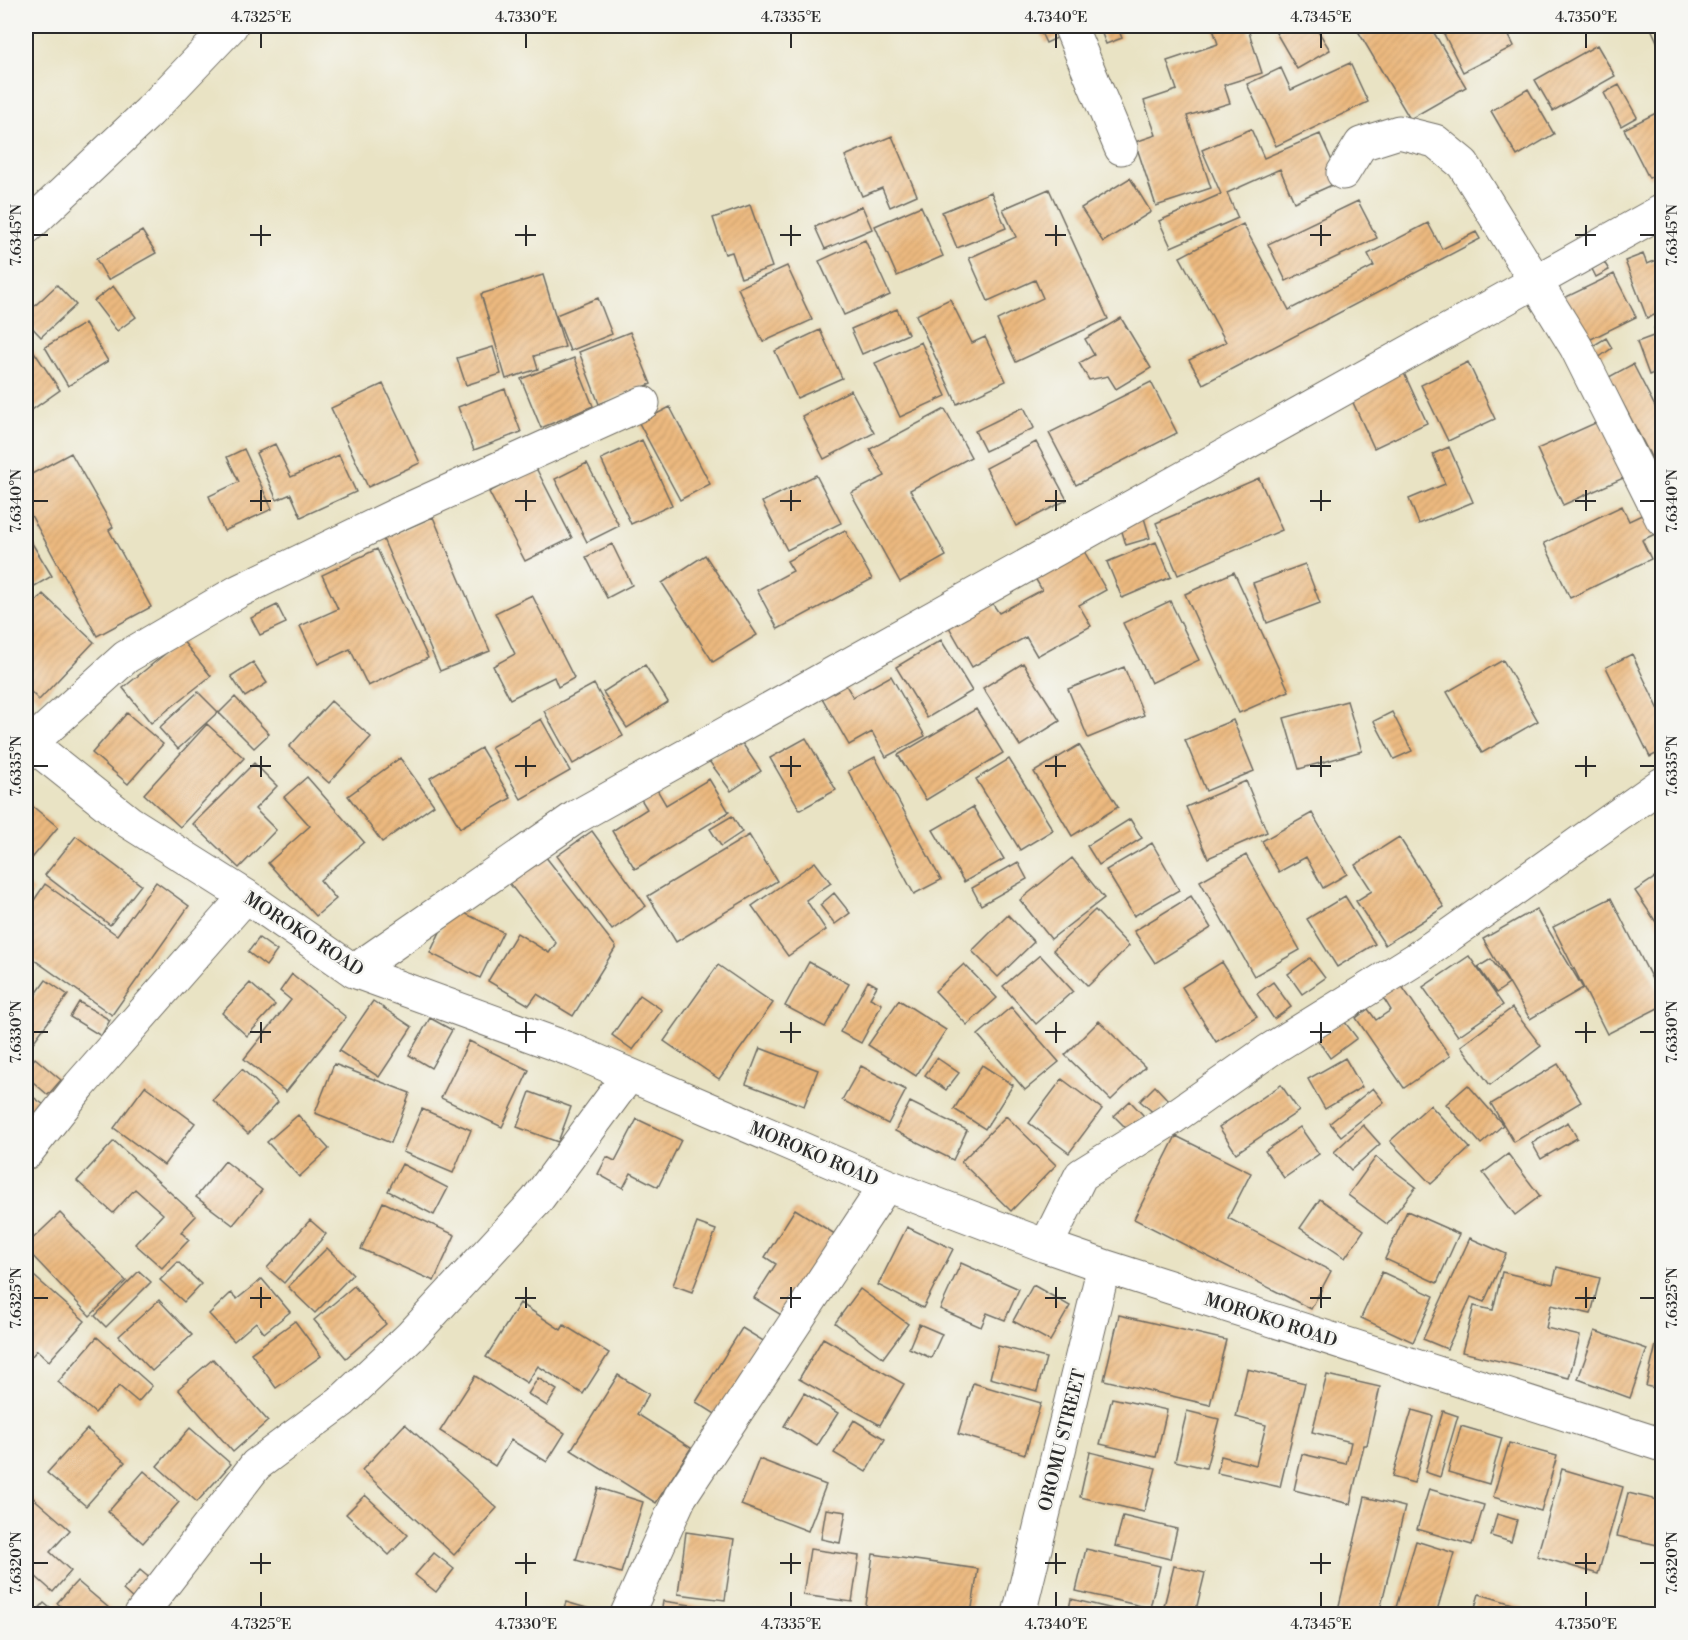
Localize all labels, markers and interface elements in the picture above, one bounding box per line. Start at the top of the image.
text: 4.7325°E [231,8,291,27]
text: 4.7330°E [495,8,557,27]
text: 4.7335°E [761,8,821,27]
text: 4.7340°E [1025,8,1087,27]
text: 4.7345°E [1290,8,1352,27]
text: 4.7350°E [1555,8,1617,27]
text: 7.6345°N [7,204,26,266]
text: 7.6345°N [1663,204,1682,266]
text: 7.6340°N [7,469,26,533]
text: 7.6340°N [1663,469,1682,533]
text: 7.6335°N [7,735,26,797]
text: 7.6335°N [1663,735,1682,797]
street label: MOROKO ROAD [239,887,368,982]
text: 7.6330°N [7,1001,26,1063]
text: 7.6330°N [1663,1001,1682,1063]
street label: MOROKO ROAD [746,1117,882,1192]
text: 7.6325°N [7,1267,26,1329]
text: 7.6325°N [1663,1267,1682,1329]
street label: MOROKO ROAD [1201,1288,1340,1353]
street label: OROMU STREET [1034,1366,1091,1514]
text: 7.6320°N [7,1531,26,1595]
text: 7.6320°N [1663,1531,1682,1595]
text: 4.7325°E [231,1615,291,1634]
text: 4.7330°E [495,1615,557,1634]
text: 4.7335°E [761,1615,821,1634]
text: 4.7340°E [1025,1615,1087,1634]
text: 4.7345°E [1290,1615,1352,1634]
text: 4.7350°E [1555,1615,1617,1634]

